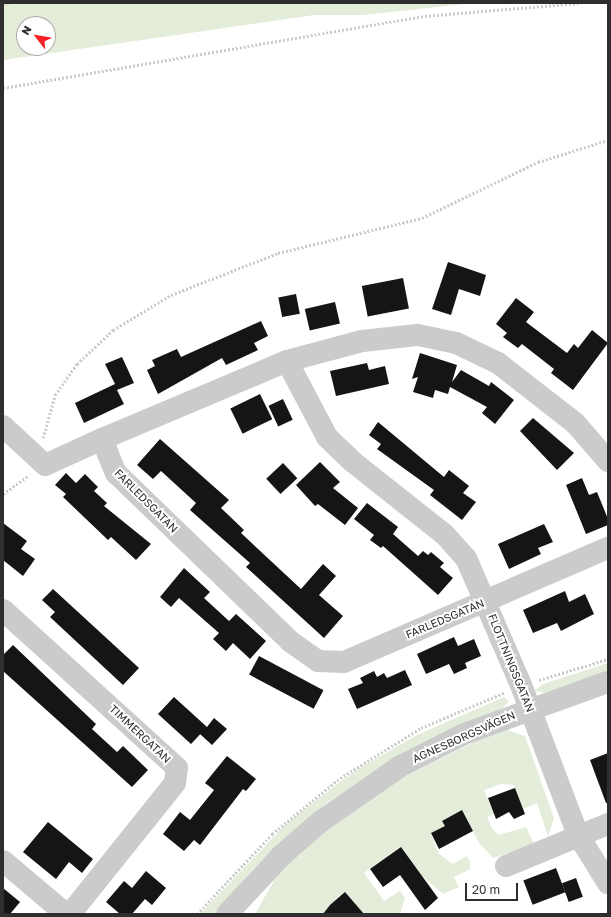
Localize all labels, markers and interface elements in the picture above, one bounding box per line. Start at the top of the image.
north arrow [16,16,56,56]
text: N [18,23,34,37]
street label: FARLEDSGATAN [112,467,180,535]
street label: FARLEDSGATAN [404,596,486,642]
street label: FLOTTNINGSGATAN [485,612,537,714]
street label: TIMMERGATAN [107,702,173,766]
street label: AGNESBORGSVÄGEN [411,708,517,766]
scale bar [467,875,520,901]
text: 20 m [472,882,500,897]

